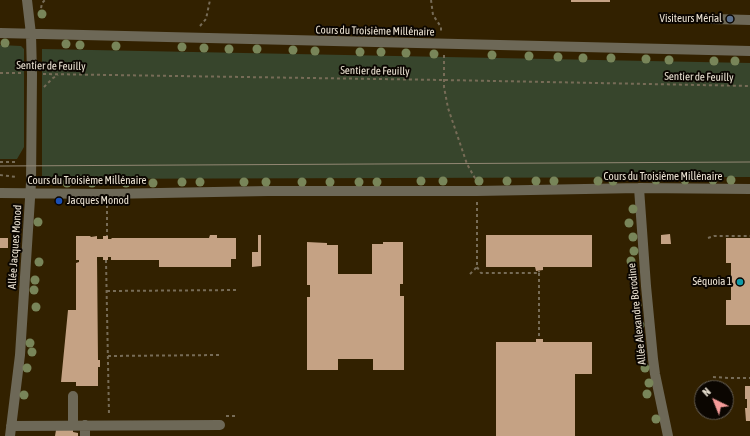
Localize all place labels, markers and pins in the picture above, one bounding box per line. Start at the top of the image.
place label: Visiteurs Mérial [659,12,722,26]
marker: Visiteurs Mérial [725,14,735,24]
place label: Jacques Monod [67,194,129,208]
marker: Jacques Monod [54,196,64,206]
place label: Séquoia 1 [692,275,732,289]
marker: Séquoia 1 [735,277,745,287]

